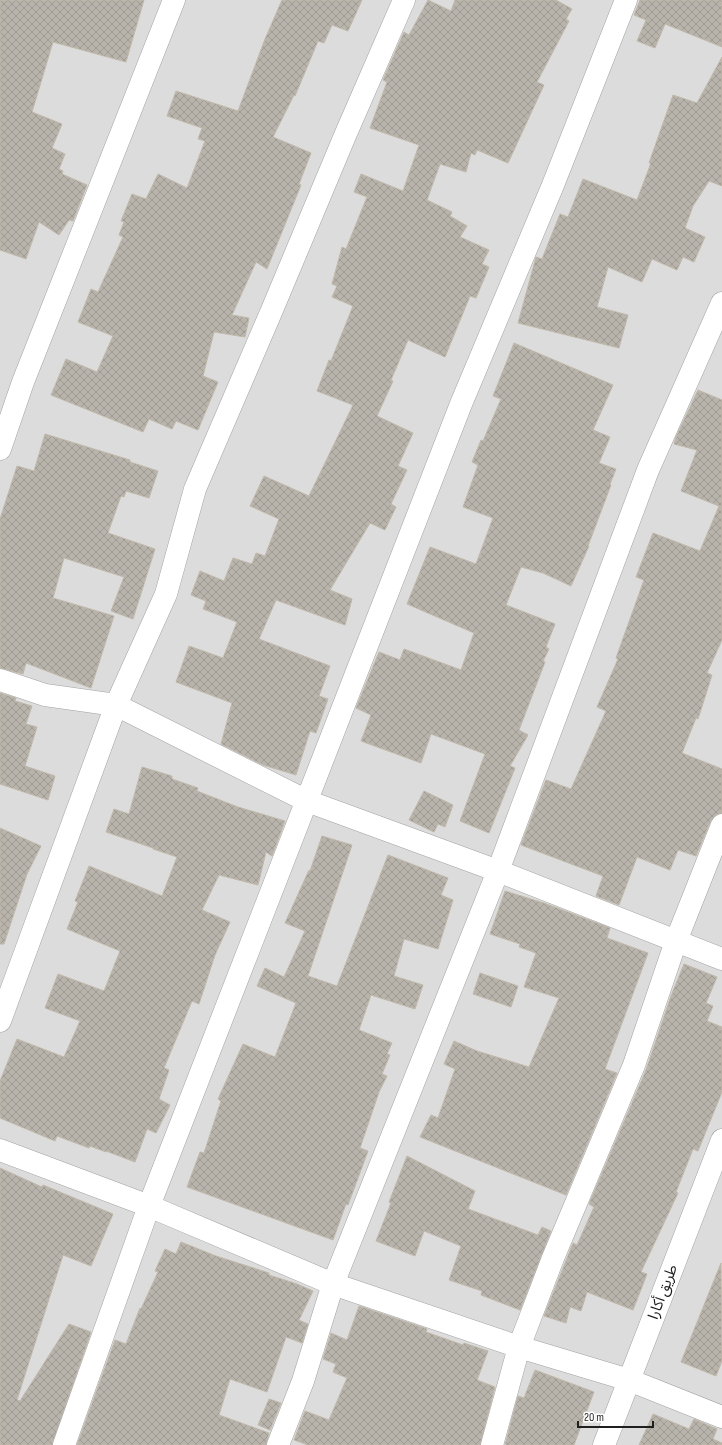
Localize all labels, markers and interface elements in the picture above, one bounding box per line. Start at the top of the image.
street label: طريق أكارا [644,1262,682,1322]
scale bar [578,1403,653,1429]
text: 20 m [584,1410,604,1425]

